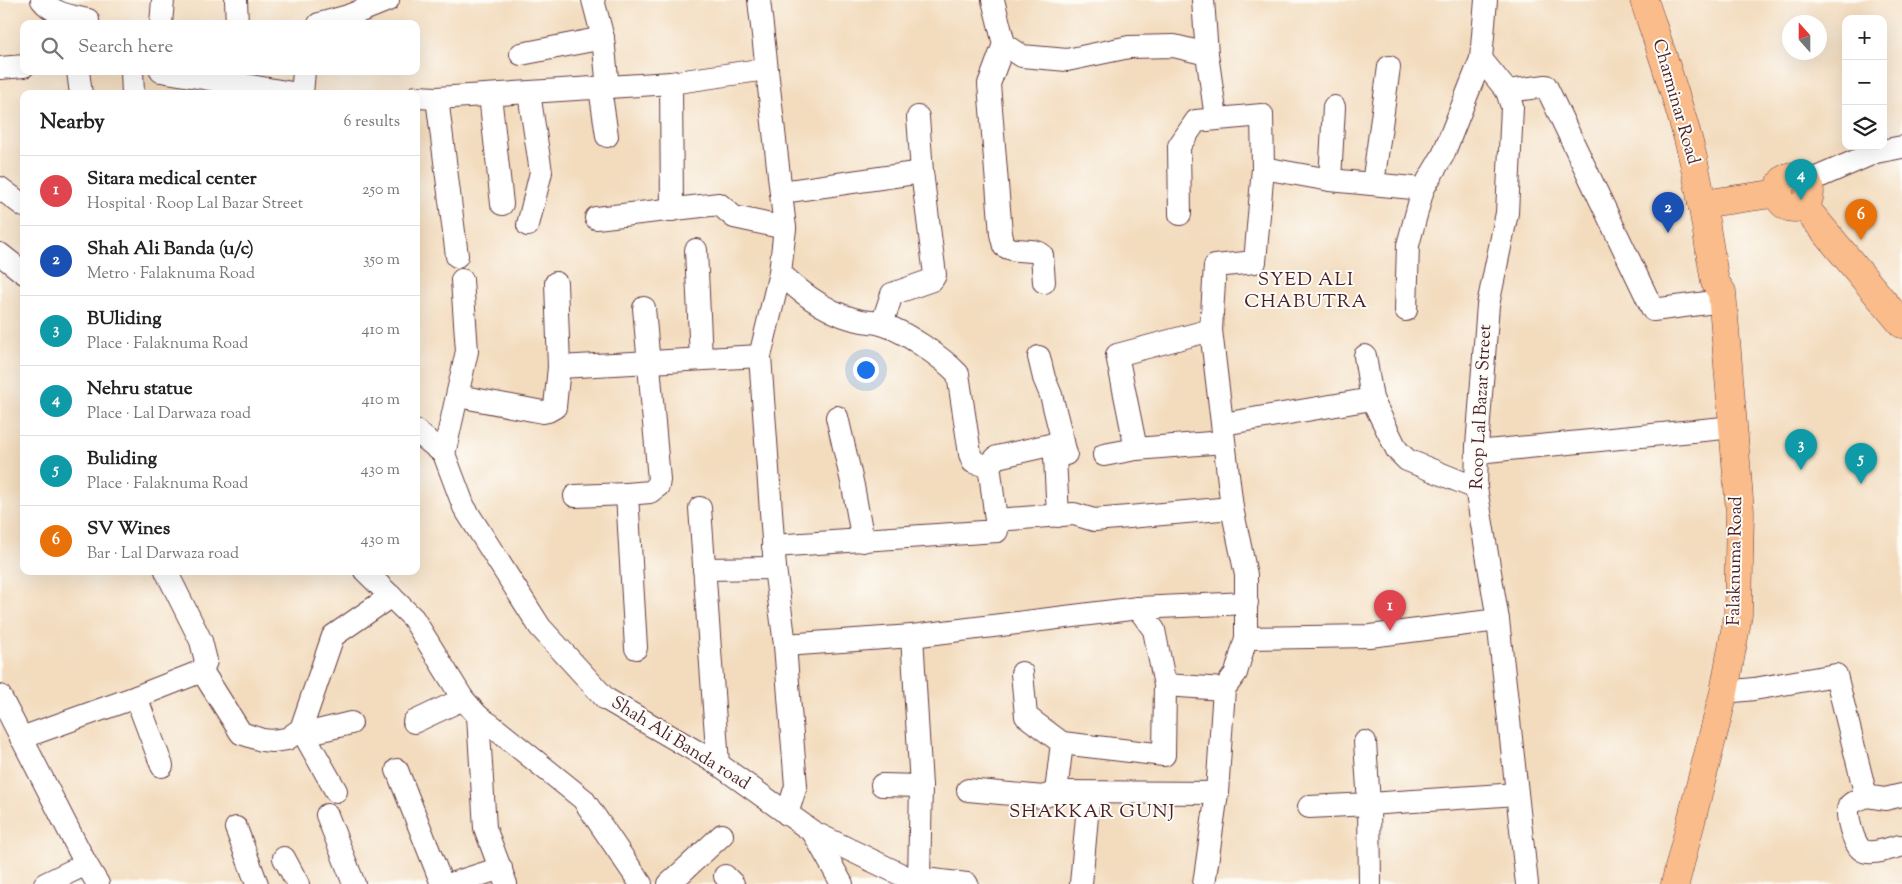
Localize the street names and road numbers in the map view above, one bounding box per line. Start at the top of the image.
street label: Charminar Road [1645,36,1705,168]
street label: Roop Lal Bazar Street [1465,324,1499,490]
street label: Falaknuma Road [1722,496,1750,626]
street label: Shah Ali Banda road [605,691,755,797]

